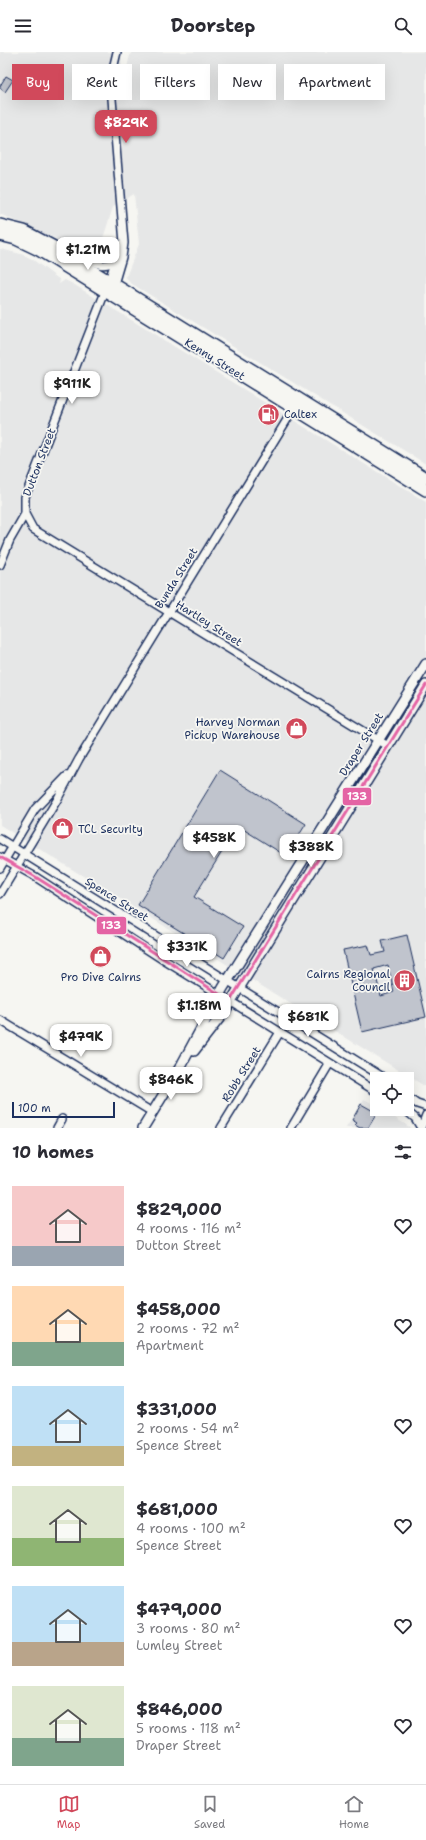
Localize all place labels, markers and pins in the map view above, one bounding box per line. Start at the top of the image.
pin: $829K [98,110,154,144]
pin: $1.21M [55,237,121,271]
pin: $911K [44,371,100,405]
fuel station icon: Caltex [255,401,281,427]
place label: Caltex [284,407,317,422]
place label: Harvey Norman Pickup Warehouse [185,715,280,743]
shop icon: Harvey Norman Pickup Warehouse [283,715,309,741]
shop icon: TCL Security [50,816,76,842]
place label: TCL Security [78,822,143,837]
pin: $458K [186,825,242,859]
pin: $388K [283,834,339,868]
pin: $331K [159,934,215,968]
shop icon: Pro Dive Cairns [88,944,114,970]
place label: Cairns Regional Council [307,967,391,995]
building icon: Cairns Regional Council [392,967,418,993]
place label: Pro Dive Cairns [61,970,141,985]
pin: $1.18M [166,993,232,1027]
pin: $681K [280,1004,336,1038]
pin: $479K [53,1024,109,1058]
pin: $846K [143,1067,199,1101]

